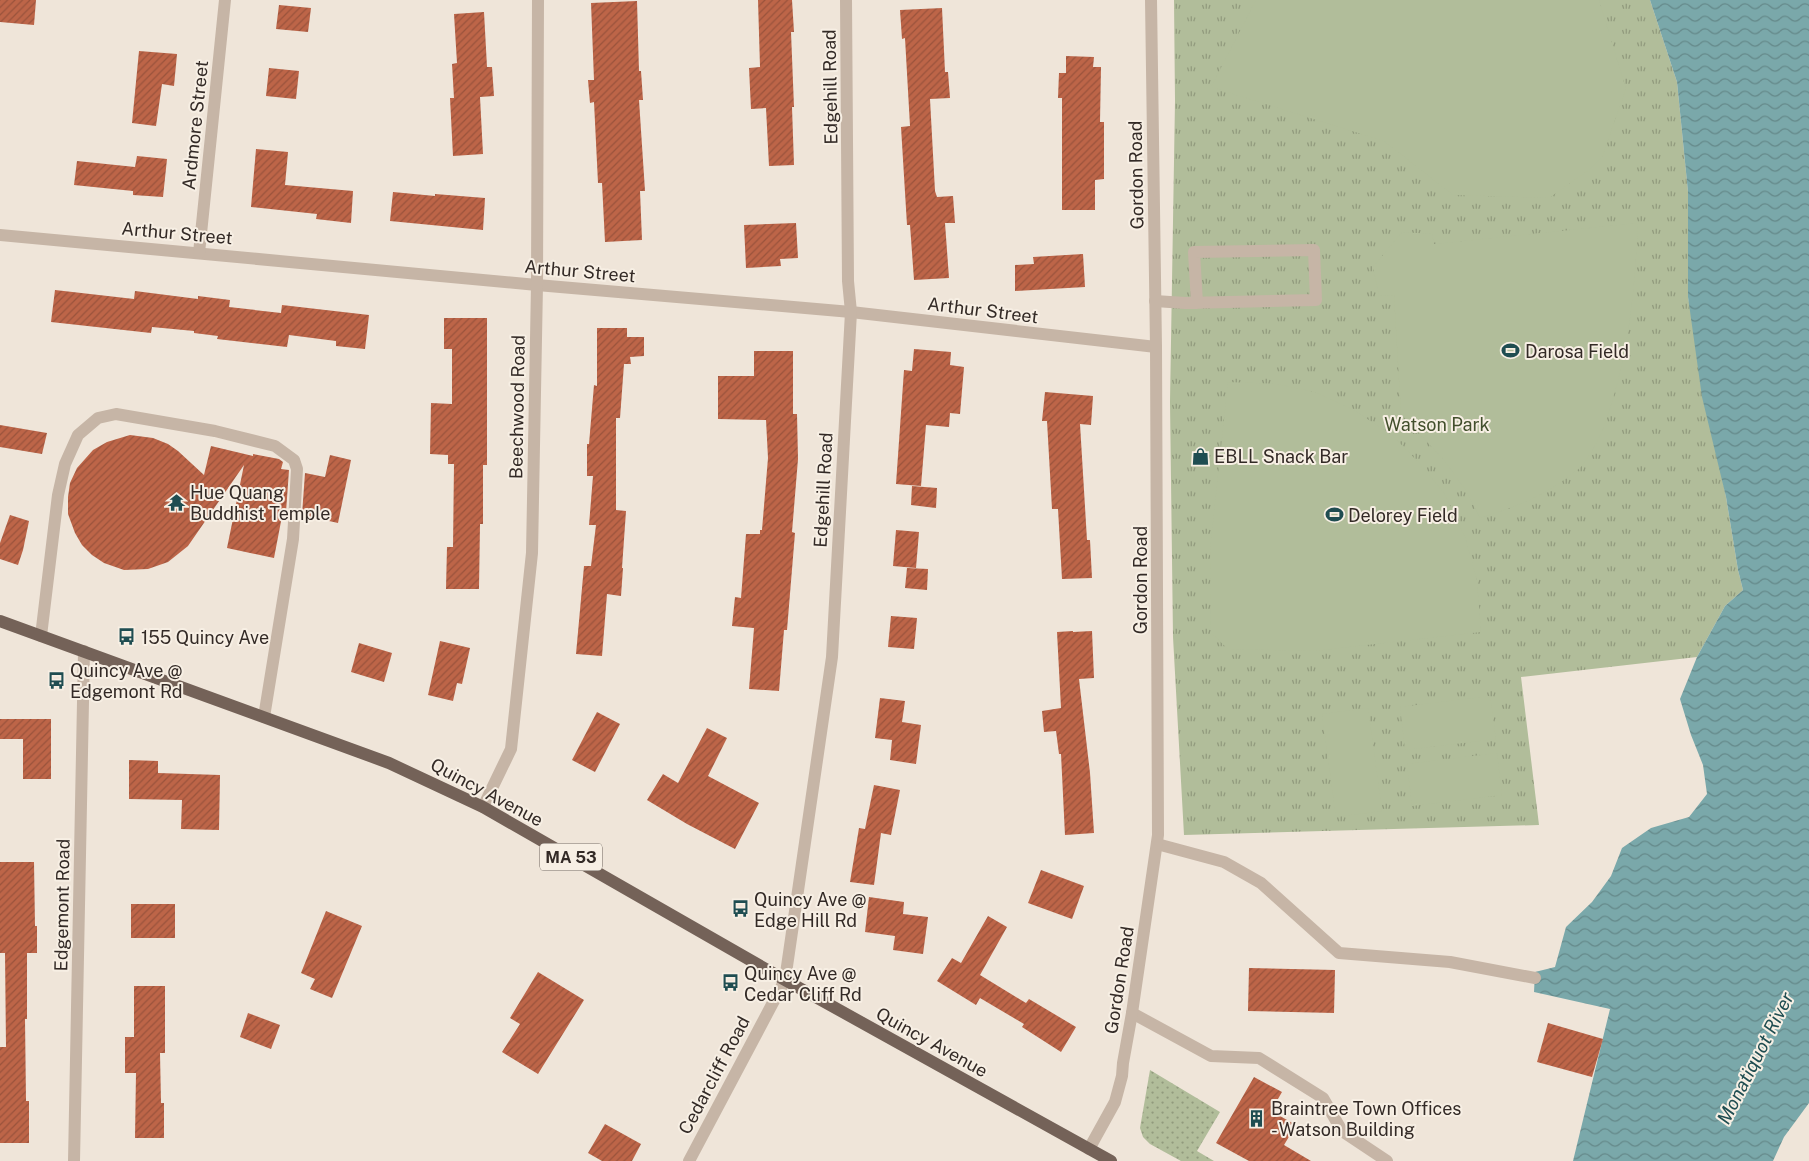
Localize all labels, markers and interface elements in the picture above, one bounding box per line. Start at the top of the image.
street label: Edgehill Road [818,29,842,145]
street label: Ardmore Street [178,59,212,191]
street label: Gordon Road [1125,121,1147,229]
street label: Arthur Street [121,218,233,248]
street label: Arthur Street [524,256,636,286]
street label: Arthur Street [926,293,1040,327]
street label: Beechwood Road [505,335,529,479]
sports icon: Darosa Field [1501,341,1521,361]
place label: Darosa Field [1525,341,1629,362]
park label: Watson Park [1384,414,1490,435]
street label: Edgehill Road [809,432,837,548]
shop icon: EBLL Snack Bar [1190,446,1210,466]
place label: EBLL Snack Bar [1214,446,1348,467]
place label: Hue Quang Buddhist Temple [190,482,330,524]
temple icon: Hue Quang Buddhist Temple [166,492,186,512]
sports icon: Delorey Field [1324,505,1344,525]
place label: Delorey Field [1348,505,1458,526]
street label: Gordon Road [1130,526,1151,634]
bus stop icon: 155 Quincy Ave [117,627,137,647]
place label: 155 Quincy Ave [141,627,269,648]
place label: Quincy Ave @ Edgemont Rd [70,660,183,702]
bus stop icon: Quincy Ave @ Edgemont Rd [46,670,66,690]
street label: Quincy Avenue [427,754,547,830]
street label: Edgemont Road [50,839,74,971]
road number: MA 53 [540,844,602,870]
place label: Quincy Ave @ Edge Hill Rd [754,889,866,931]
bus stop icon: Quincy Ave @ Edge Hill Rd [730,899,750,919]
street label: Gordon Road [1100,925,1138,1035]
place label: Quincy Ave @ Cedar Cliff Rd [744,963,862,1005]
bus stop icon: Quincy Ave @ Cedar Cliff Rd [720,973,740,993]
water label: Monatiquot River [1712,988,1798,1128]
street label: Quincy Avenue [873,1003,991,1081]
street label: Cedarcliff Road [674,1012,754,1138]
place label: Braintree Town Offices - Watson Building [1271,1098,1461,1140]
building icon: Braintree Town Offices - Watson Building [1247,1108,1267,1128]

